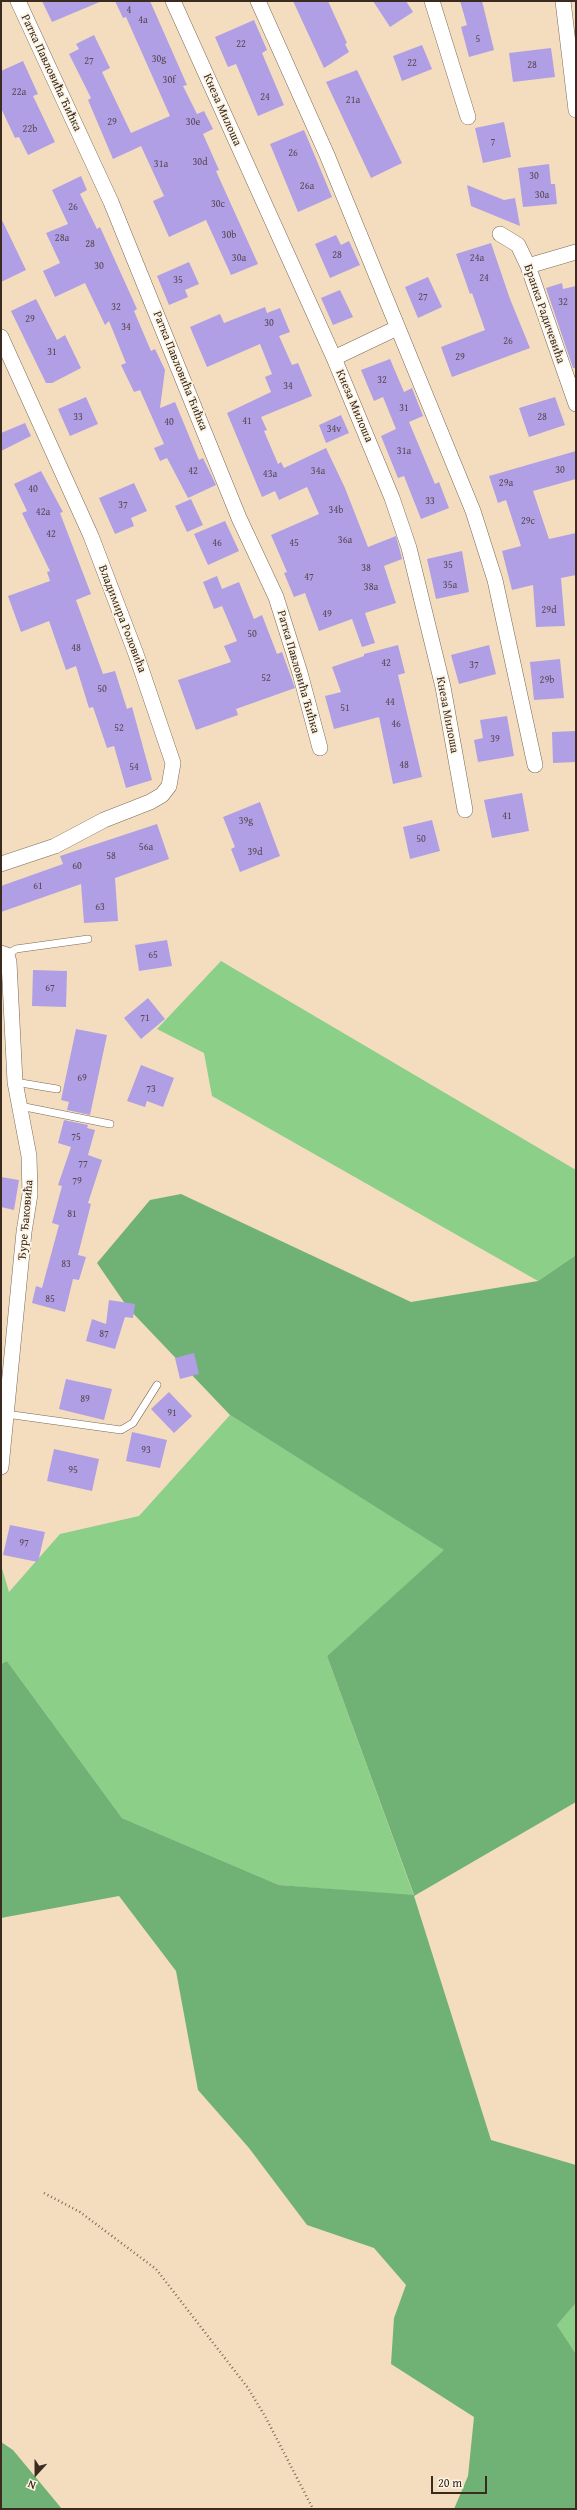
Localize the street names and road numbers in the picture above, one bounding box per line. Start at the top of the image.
street label: Ратка Павловића Ћићка [18,12,84,134]
street label: Кнеза Милоша [200,72,244,148]
street label: Бранка Радичевића [520,263,568,365]
street label: Ратка Павловића Ћићка [149,309,211,433]
street label: Кнеза Милоша [332,367,376,445]
street label: Владимира Роловића [95,563,149,675]
street label: Ратка Павловића Ћићка [274,609,322,735]
street label: Кнеза Милоша [433,676,461,754]
street label: Ђуре Ђаковића [15,1179,37,1261]

